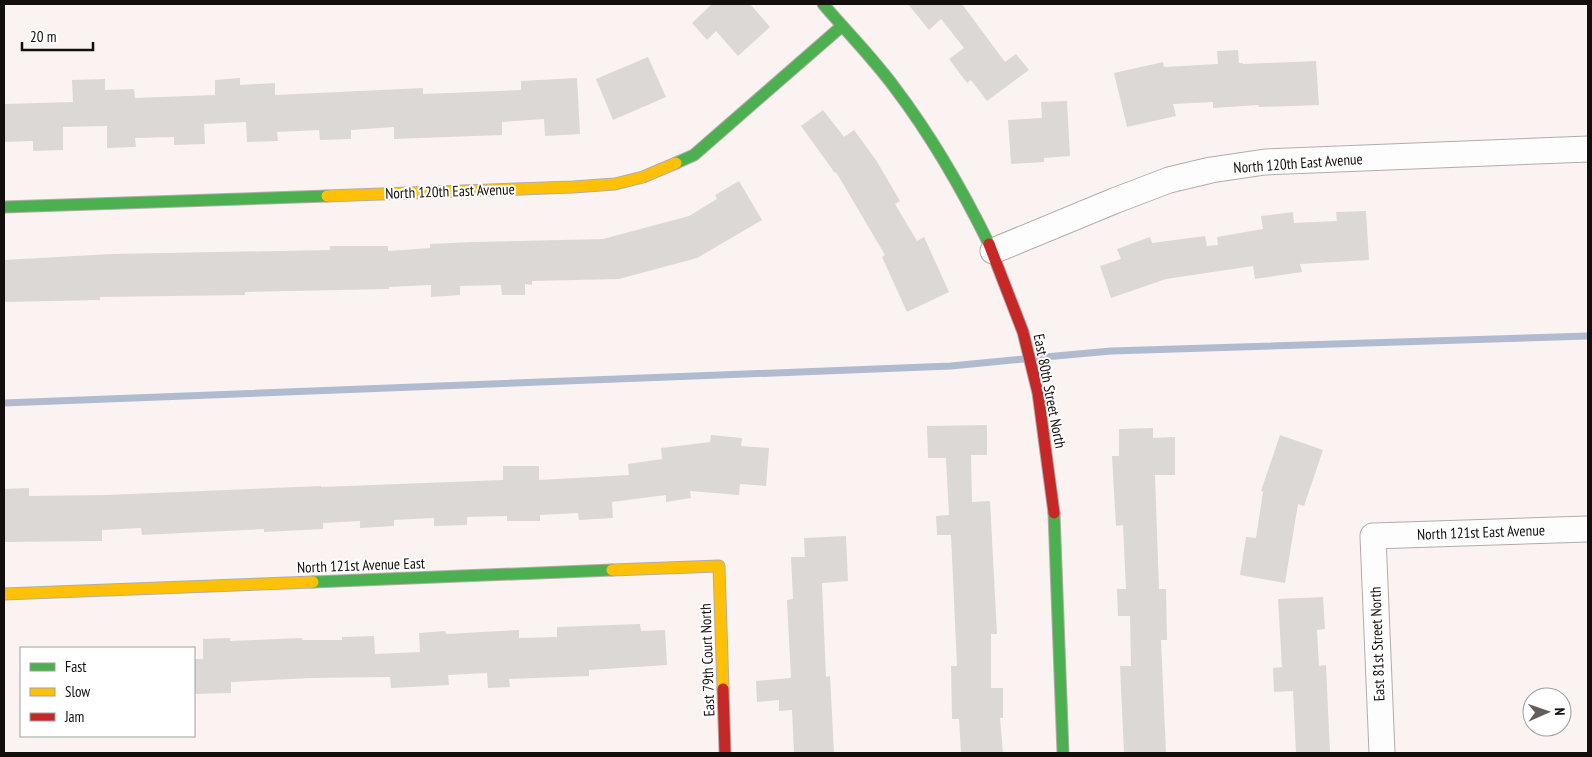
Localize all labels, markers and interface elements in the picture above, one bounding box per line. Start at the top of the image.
scale bar [22,20,94,52]
text: 20 m [30,27,56,46]
street label: North 120th East Avenue [1233,149,1363,177]
street label: North 120th East Avenue [385,179,515,203]
street label: East 80th Street North [1030,332,1070,450]
street label: North 121st East Avenue [1417,520,1545,544]
street label: North 121st Avenue East [297,553,425,577]
street label: East 81st Street North [1366,586,1388,702]
street label: East 79th Court North [696,603,718,717]
legend [20,647,195,737]
text: Fast [65,657,86,676]
text: Slow [65,682,90,701]
north arrow [1522,687,1572,737]
text: Jam [64,707,84,726]
text: N [1551,707,1569,716]

